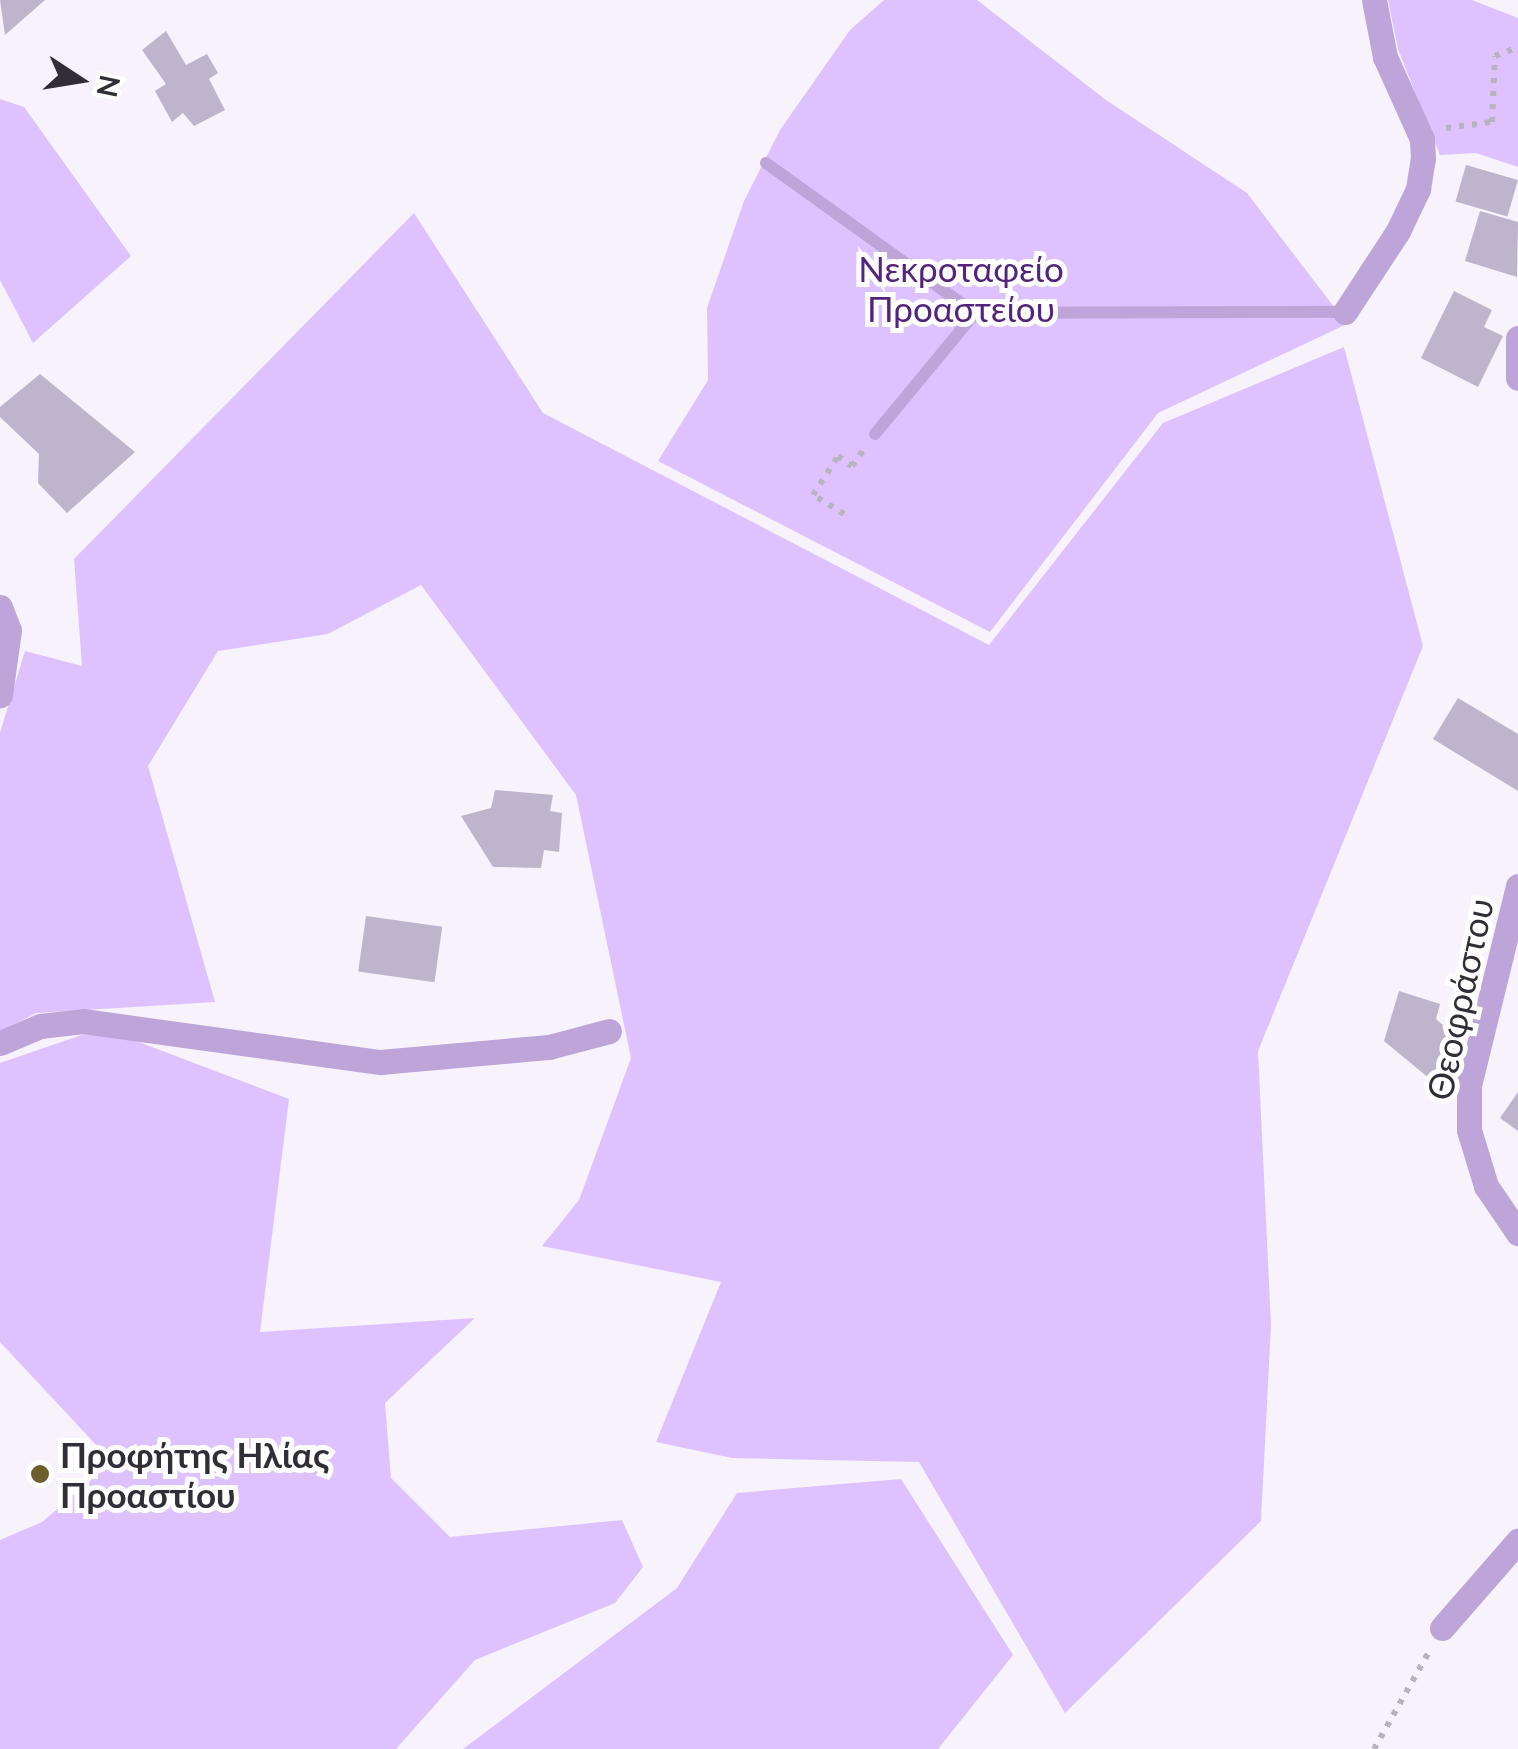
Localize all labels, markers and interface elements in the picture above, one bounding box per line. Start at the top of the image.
north arrow [30,30,130,130]
text: N [90,72,128,100]
park label: Νεκροταφείο Προαστείου [858,247,1064,329]
street label: Θεοφράστου [1417,894,1501,1104]
place label: Προφήτης Ηλίας Προαστίου [60,1433,329,1515]
marker: Προφήτης Ηλίας Προαστίου [29,1463,51,1485]

